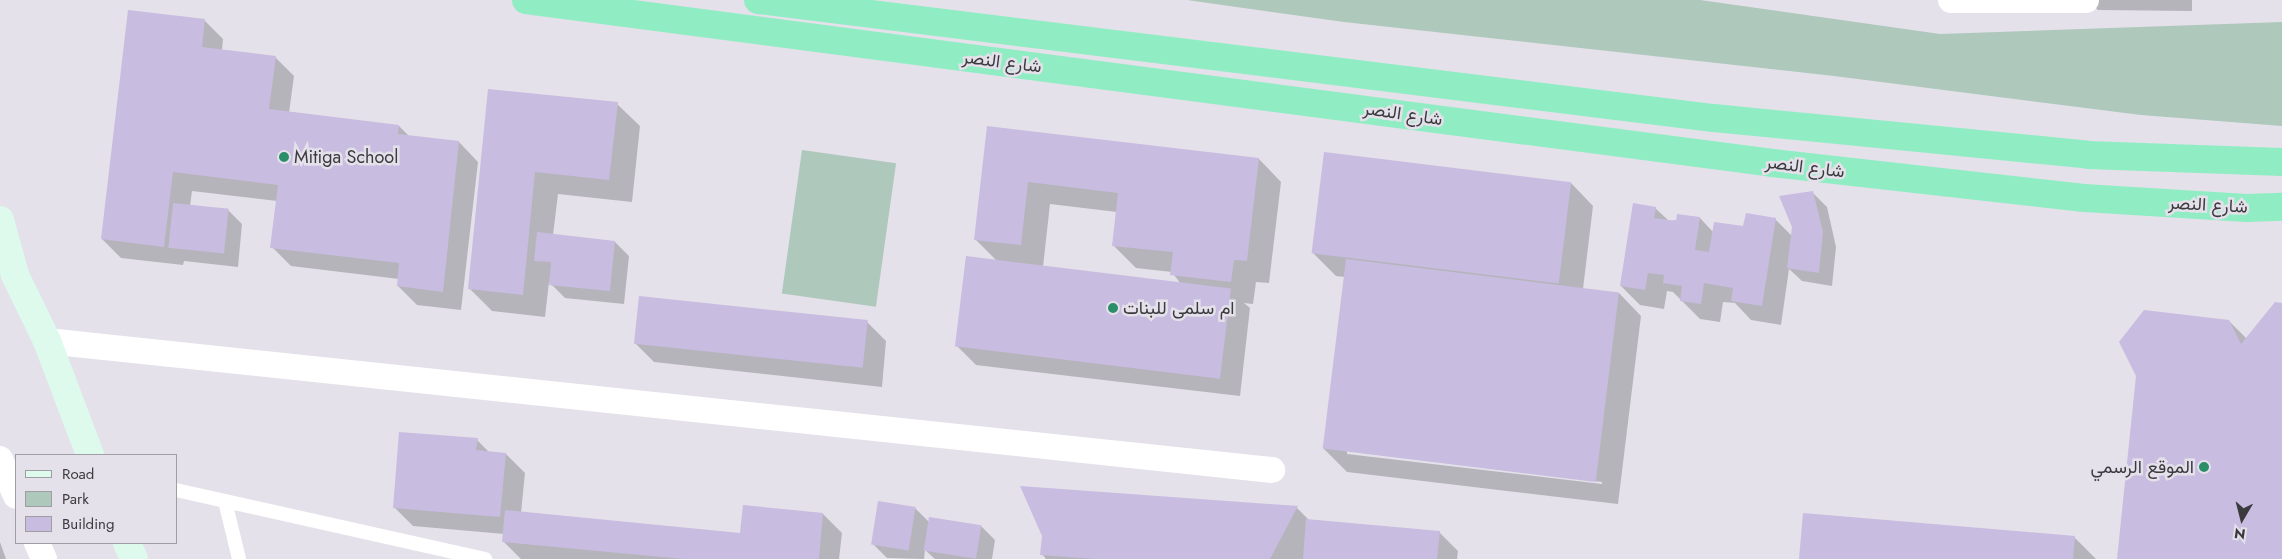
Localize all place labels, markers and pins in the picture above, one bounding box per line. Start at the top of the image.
place label: Mitiga School [294,146,398,168]
marker: Mitiga School [278,151,290,163]
place label: ام سلمى للبنات [1123,297,1235,319]
marker: ام سلمى للبنات [1107,302,1119,314]
place label: الموقع الرسمي [2091,456,2194,478]
marker: الموقع الرسمي [2198,461,2210,473]

